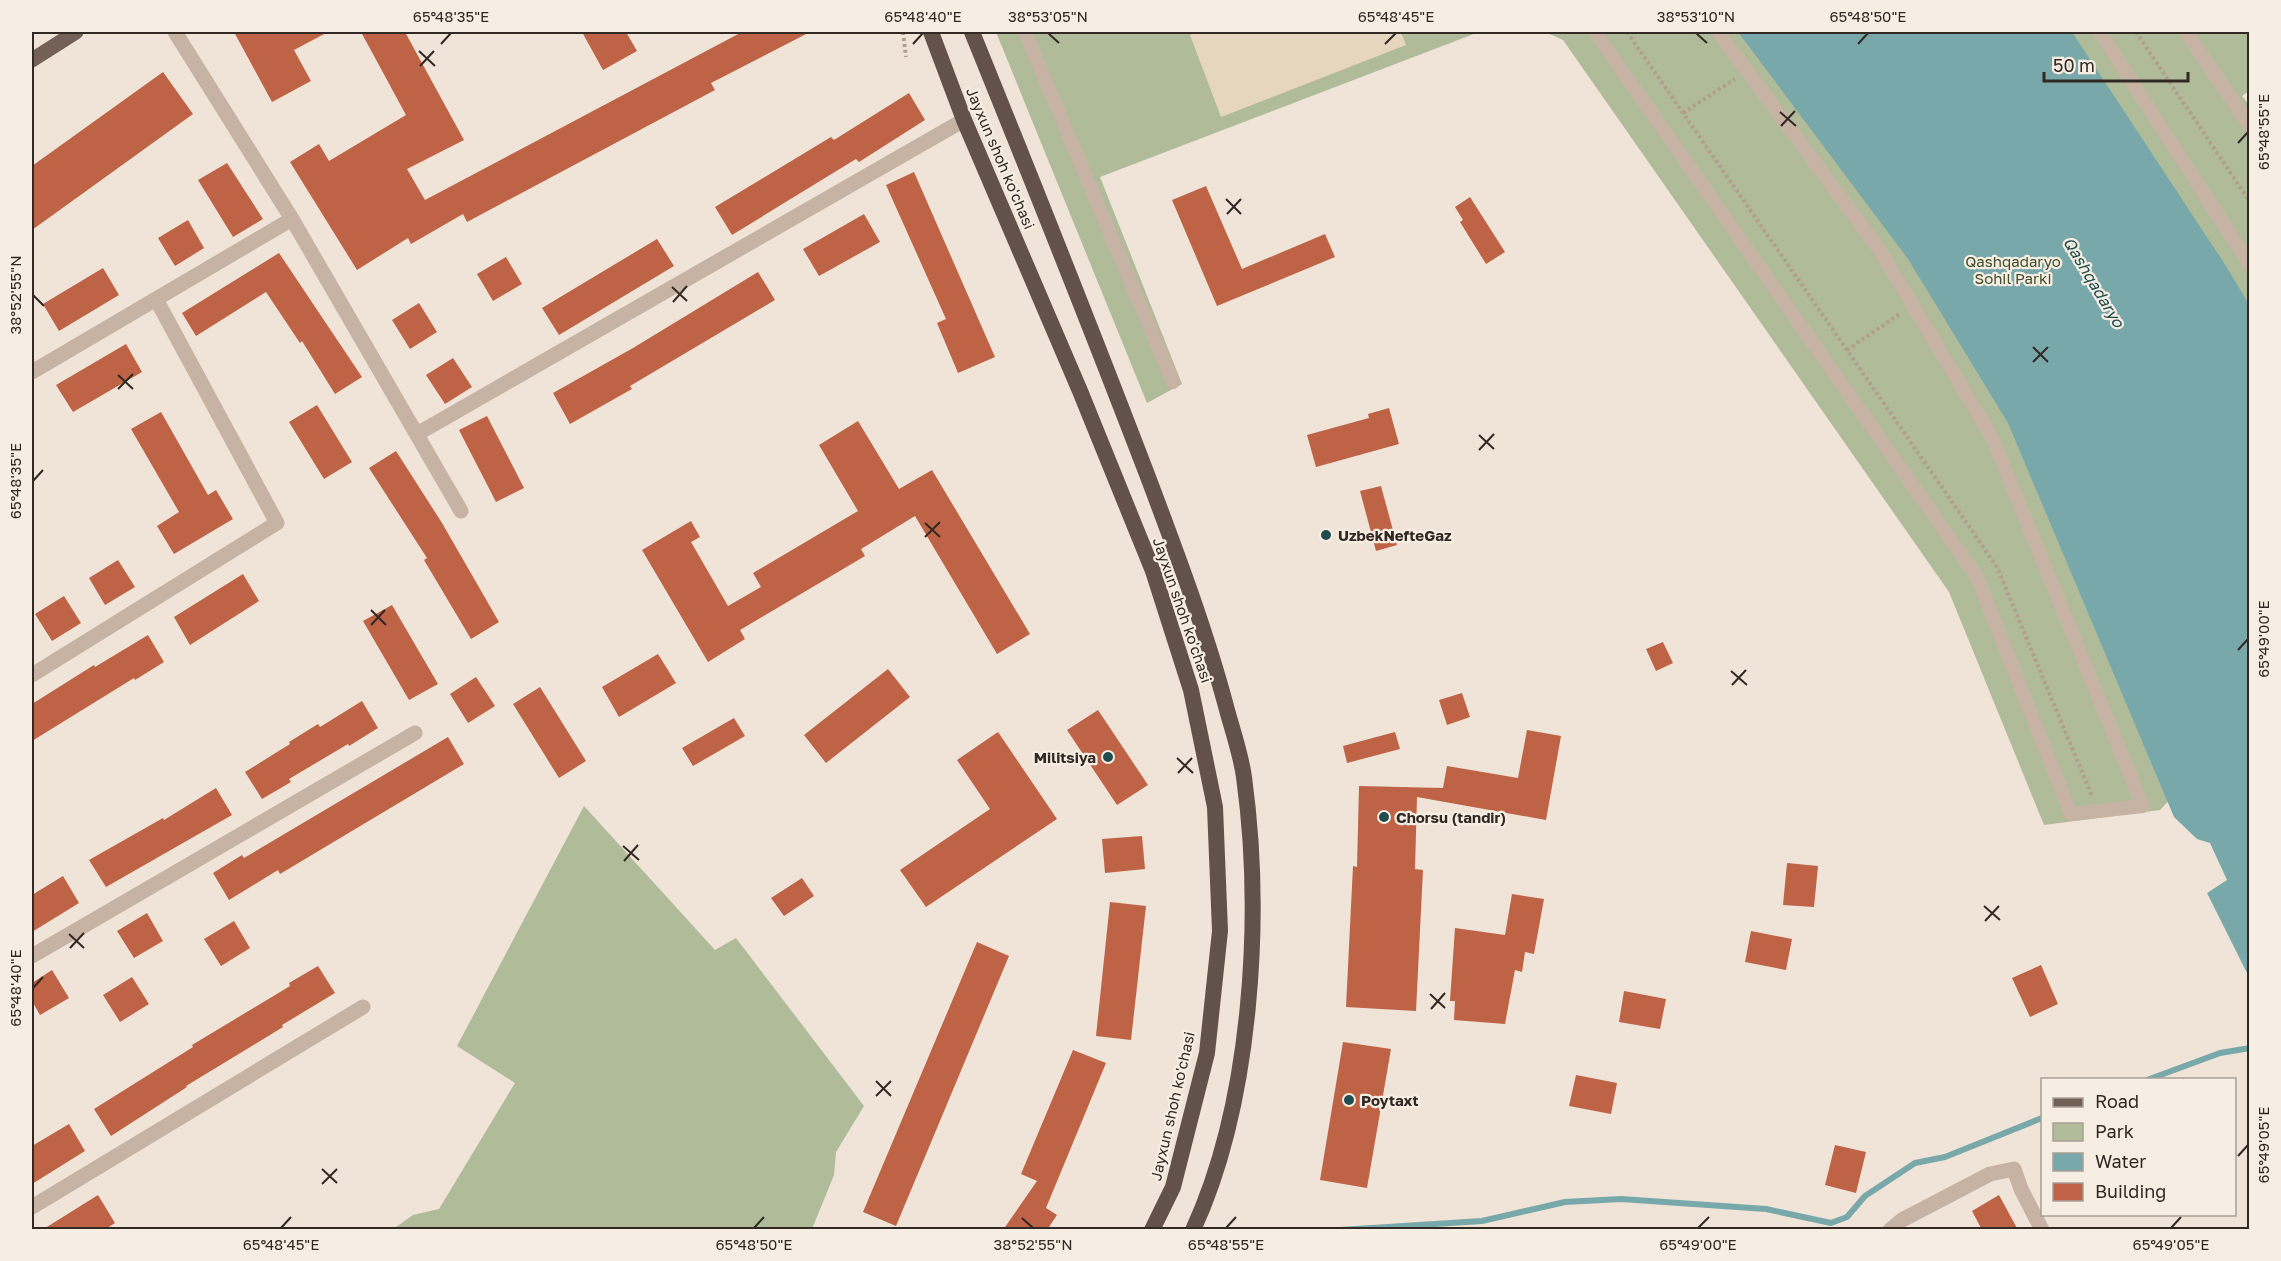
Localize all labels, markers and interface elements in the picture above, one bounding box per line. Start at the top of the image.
text: 65°48'35"E [413,7,489,25]
text: 65°48'40"E [884,7,962,25]
text: 38°53'05"N [1008,7,1088,25]
text: 65°48'45"E [1358,7,1434,25]
text: 38°53'10"N [1657,7,1735,25]
text: 65°48'50"E [1830,7,1906,25]
scale bar [2044,45,2188,83]
text: 50 m [2053,54,2095,76]
street label: Jayxun shoh ko'chasi [963,84,1039,232]
text: 65°48'55"E [2254,94,2272,170]
water label: Qashqadaryo [2059,233,2130,332]
park label: Qashqadaryo Sohil Parki [1965,252,2061,287]
text: 38°52'55"N [6,255,24,335]
text: 65°48'35"E [6,443,24,519]
place label: UzbekNefteGaz [1338,526,1452,544]
marker: UzbekNefteGaz [1319,528,1333,542]
street label: Jayxun shoh ko'chasi [1150,535,1216,685]
text: 65°49'00"E [2254,600,2272,678]
place label: Militsiya [1034,748,1096,766]
marker: Militsiya [1101,750,1115,764]
place label: Chorsu (tandir) [1396,808,1506,826]
marker: Chorsu (tandir) [1377,810,1391,824]
text: 65°48'40"E [6,949,24,1027]
street label: Jayxun shoh ko'chasi [1146,1030,1198,1182]
legend [2041,1078,2236,1216]
text: Road [2095,1090,2139,1112]
place label: Poytaxt [1361,1091,1419,1109]
marker: Poytaxt [1342,1093,1356,1107]
text: 65°49'05"E [2254,1107,2272,1183]
text: Park [2095,1120,2134,1142]
text: Water [2095,1150,2146,1172]
text: Building [2095,1180,2166,1202]
text: 65°48'45"E [243,1235,319,1253]
text: 65°48'50"E [716,1235,792,1253]
text: 38°52'55"N [993,1235,1073,1253]
text: 65°48'55"E [1188,1235,1264,1253]
text: 65°49'00"E [1659,1235,1737,1253]
text: 65°49'05"E [2133,1235,2209,1253]

